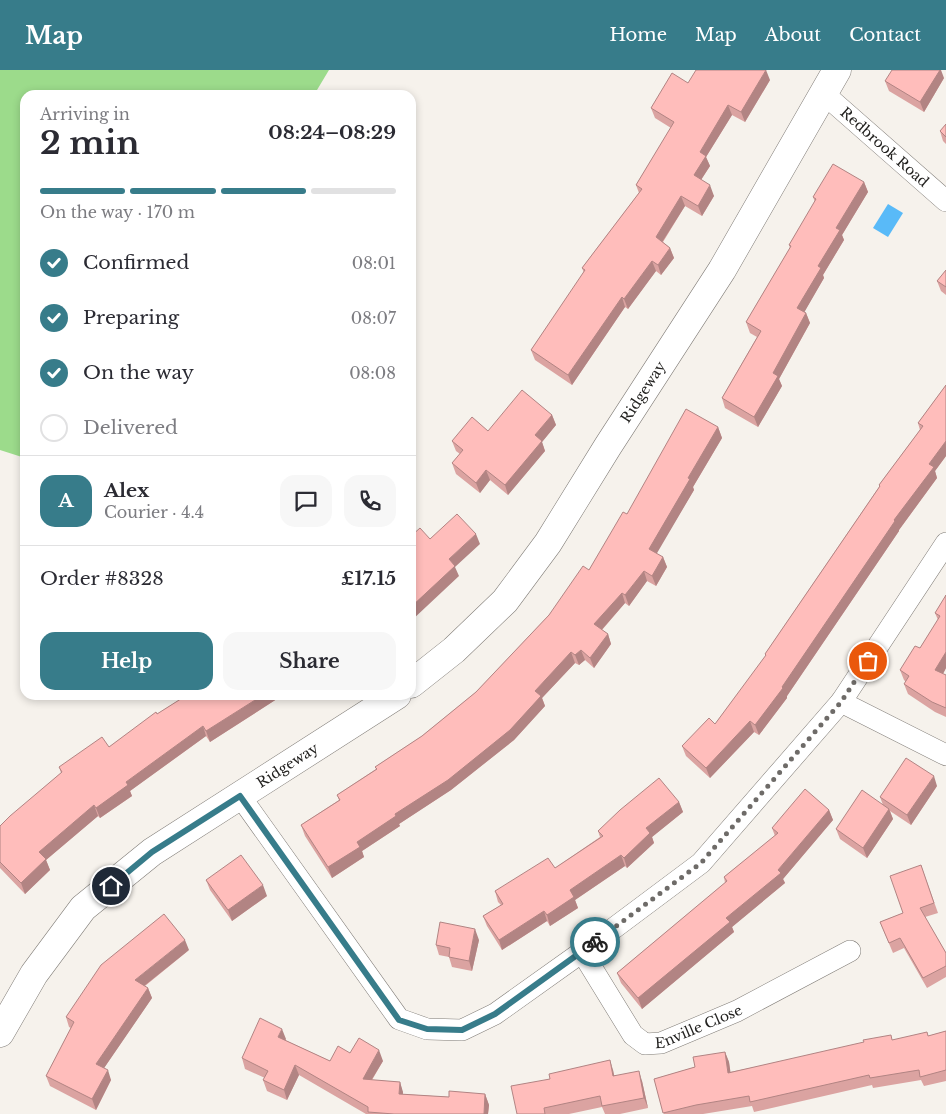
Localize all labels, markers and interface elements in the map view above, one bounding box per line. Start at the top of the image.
text: Map [25,21,83,50]
text: Home [609,24,667,46]
text: Map [695,24,737,46]
text: About [765,24,821,46]
text: Contact [849,24,921,46]
street label: Redbrook Road [837,103,933,191]
text: Arriving in [40,104,130,124]
text: 08:24–08:29 [268,121,396,144]
text: 2 min [40,123,140,163]
text: On the way · 170 m [40,202,195,222]
icon: check [40,249,68,277]
text: Confirmed [83,251,189,274]
text: 08:01 [352,253,396,273]
icon: check [40,304,68,332]
text: Preparing [83,306,179,329]
text: 08:07 [351,308,396,328]
street label: Ridgeway [616,358,669,426]
icon: check [40,359,68,387]
text: On the way [83,361,194,384]
text: 08:08 [349,363,396,383]
text: Delivered [83,416,178,439]
button: chat [280,475,332,527]
button: phone [344,475,396,527]
text: Alex [104,479,149,502]
text: A [58,489,74,512]
text: Courier · 4.4 [104,502,204,522]
text: Order #8328 [40,567,164,590]
text: £17.15 [341,567,396,590]
button: Help [40,632,213,690]
button: Share [223,632,396,690]
pin [847,640,889,682]
icon: bag [854,647,882,675]
street label: Ridgeway [253,739,322,792]
pin [90,865,132,907]
icon: home [97,872,125,900]
courier [570,917,620,967]
icon: bike [581,928,609,956]
street label: Enville Close [654,1001,745,1052]

